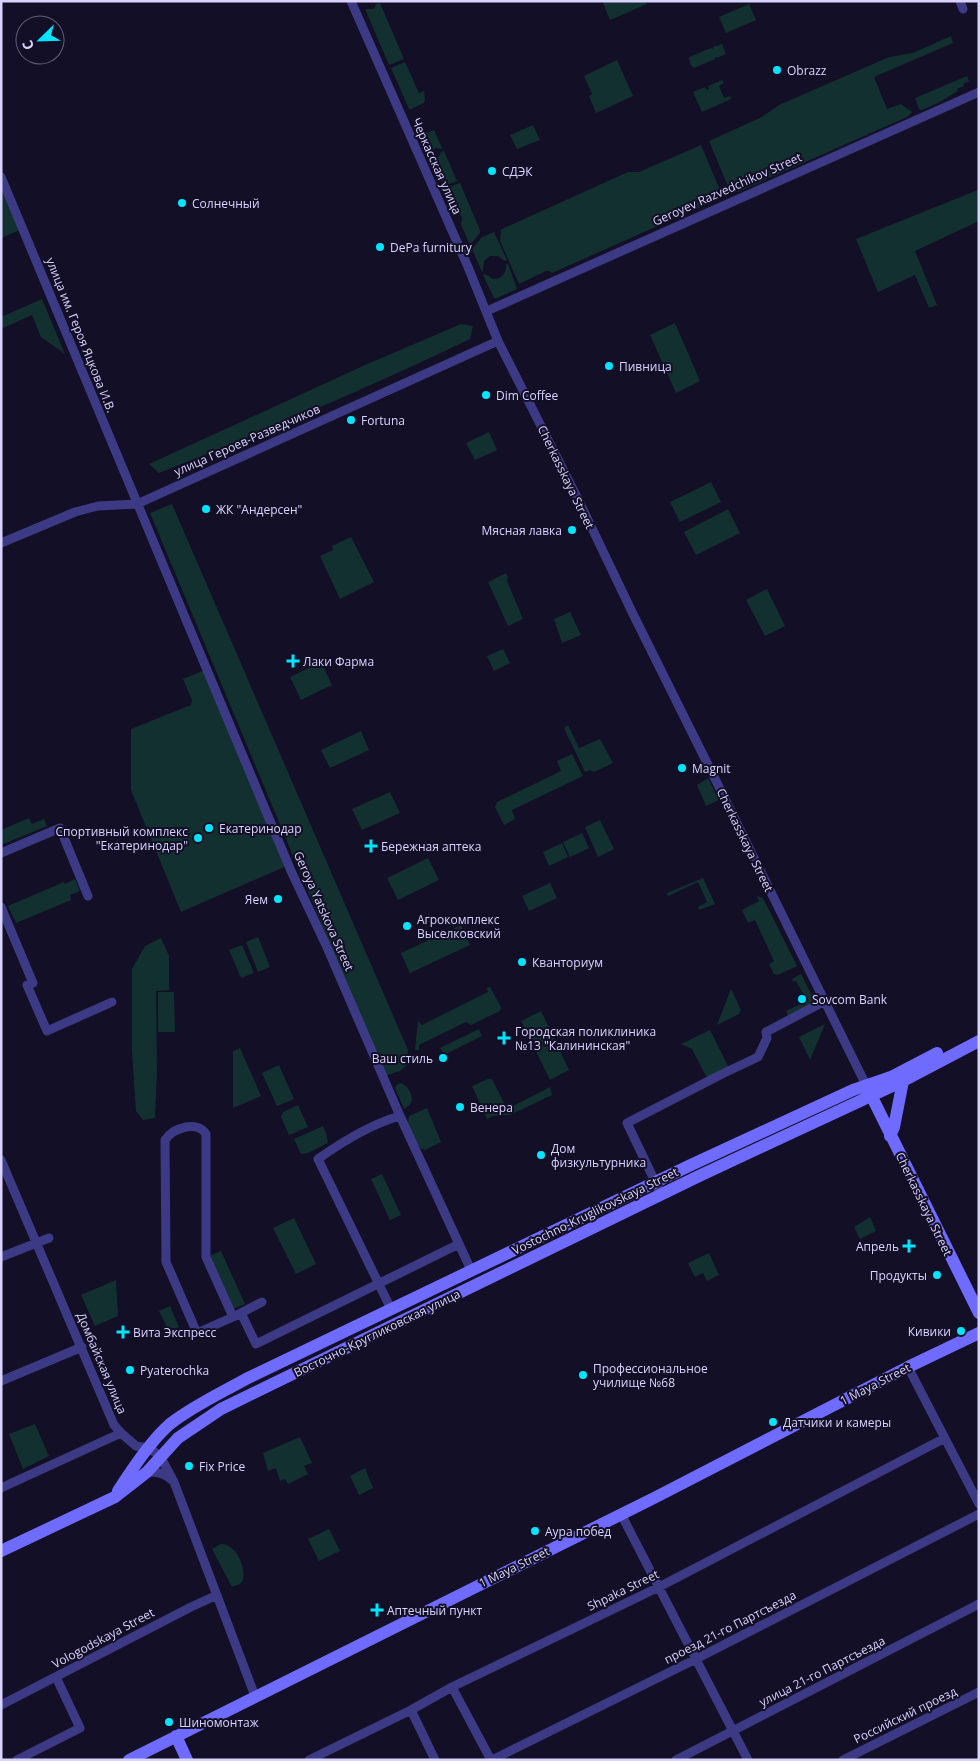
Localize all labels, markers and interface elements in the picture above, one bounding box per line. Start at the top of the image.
north arrow [15,15,65,65]
text: С [17,37,38,53]
place label: Obrazz [787,62,827,79]
marker: Obrazz [771,64,783,76]
street label: Черкасская улица [408,115,466,217]
street label: Geroyev Razvedchikov Street [650,148,804,230]
place label: СДЭК [502,163,533,180]
marker: СДЭК [486,165,498,177]
place label: Солнечный [192,195,260,212]
marker: Солнечный [176,197,188,209]
place label: DePa furnitury [390,239,473,256]
marker: DePa furnitury [374,241,386,253]
street label: улица им. Героя Яцкова И.В. [42,255,120,415]
place label: Пивница [619,358,672,375]
marker: Пивница [603,360,615,372]
place label: Dim Coffee [496,387,559,404]
marker: Dim Coffee [480,389,492,401]
street label: улица Героев-Разведчиков [171,400,323,480]
place label: Fortuna [361,412,405,429]
marker: Fortuna [345,414,357,426]
street label: Cherkasskaya Street [534,422,598,532]
place label: ЖК "Андерсен" [216,501,302,518]
marker: ЖК "Андерсен" [200,503,212,515]
place label: Мясная лавка [481,522,562,539]
marker: Мясная лавка [566,524,578,536]
place label: Лаки Фарма [303,653,374,670]
marker: Лаки Фарма [287,655,299,667]
place label: Magnit [692,760,731,777]
marker: Magnit [676,762,688,774]
street label: Cherkasskaya Street [713,785,777,895]
place label: Екатеринодар [219,820,302,837]
marker: Екатеринодар [203,822,215,834]
place label: Спортивный комплекс "Екатеринодар" [56,823,188,854]
marker: Спортивный комплекс "Екатеринодар" [192,832,204,844]
place label: Бережная аптека [381,838,481,855]
marker: Бережная аптека [365,840,377,852]
street label: Geroya Yatskova Street [290,848,358,974]
place label: Яем [245,891,268,908]
marker: Яем [272,893,284,905]
place label: Агрокомплекс Выселковский [417,911,501,942]
marker: Агрокомплекс Выселковский [401,920,413,932]
place label: Кванториум [532,954,603,971]
marker: Кванториум [516,956,528,968]
place label: Sovcom Bank [812,991,888,1008]
marker: Sovcom Bank [796,993,808,1005]
place label: Городская поликлиника №13 "Калининская" [515,1023,656,1054]
marker: Городская поликлиника №13 "Калининская" [497,1031,511,1045]
place label: Ваш стиль [372,1050,433,1067]
marker: Ваш стиль [437,1052,449,1064]
place label: Венера [470,1099,513,1116]
marker: Венера [454,1101,466,1113]
place label: Дом физкультурника [551,1140,646,1171]
marker: Дом физкультурника [535,1149,547,1161]
street label: Cherkasskaya Street [892,1149,956,1259]
street label: Vostochno-Kruglikovskaya Street [509,1163,681,1259]
place label: Апрель [856,1238,899,1255]
marker: Апрель [903,1240,915,1252]
place label: Продукты [870,1267,927,1284]
marker: Продукты [931,1269,943,1281]
street label: Восточно-Кругликовская улица [291,1285,463,1381]
street label: Домбайская улица [73,1310,131,1416]
place label: Кивики [908,1323,951,1340]
place label: Вита Экспресс [133,1324,217,1341]
marker: Кивики [955,1325,967,1337]
marker: Вита Экспресс [117,1326,129,1338]
street label: 1 Maya Street [837,1359,913,1409]
place label: Профессиональное училище №68 [593,1360,708,1391]
place label: Pyaterochka [140,1362,209,1379]
marker: Pyaterochka [124,1364,136,1376]
marker: Профессиональное училище №68 [577,1369,589,1381]
place label: Датчики и камеры [783,1414,891,1431]
marker: Датчики и камеры [767,1416,779,1428]
place label: Fix Price [199,1458,246,1475]
marker: Fix Price [183,1460,195,1472]
place label: Аура побед [545,1523,611,1540]
marker: Аура побед [529,1525,541,1537]
street label: 1 Maya Street [476,1543,552,1591]
street label: Shpaka Street [584,1565,662,1615]
street label: проезд 21-го Партсъезда [661,1586,799,1668]
place label: Аптечный пункт [387,1602,483,1619]
street label: Vologodskaya Street [49,1604,157,1672]
marker: Аптечный пункт [371,1604,383,1616]
street label: улица 21-го Партсъезда [756,1632,888,1710]
street label: Российский проезд [851,1683,960,1747]
place label: Шиномонтаж [179,1714,259,1731]
marker: Шиномонтаж [163,1716,175,1728]

